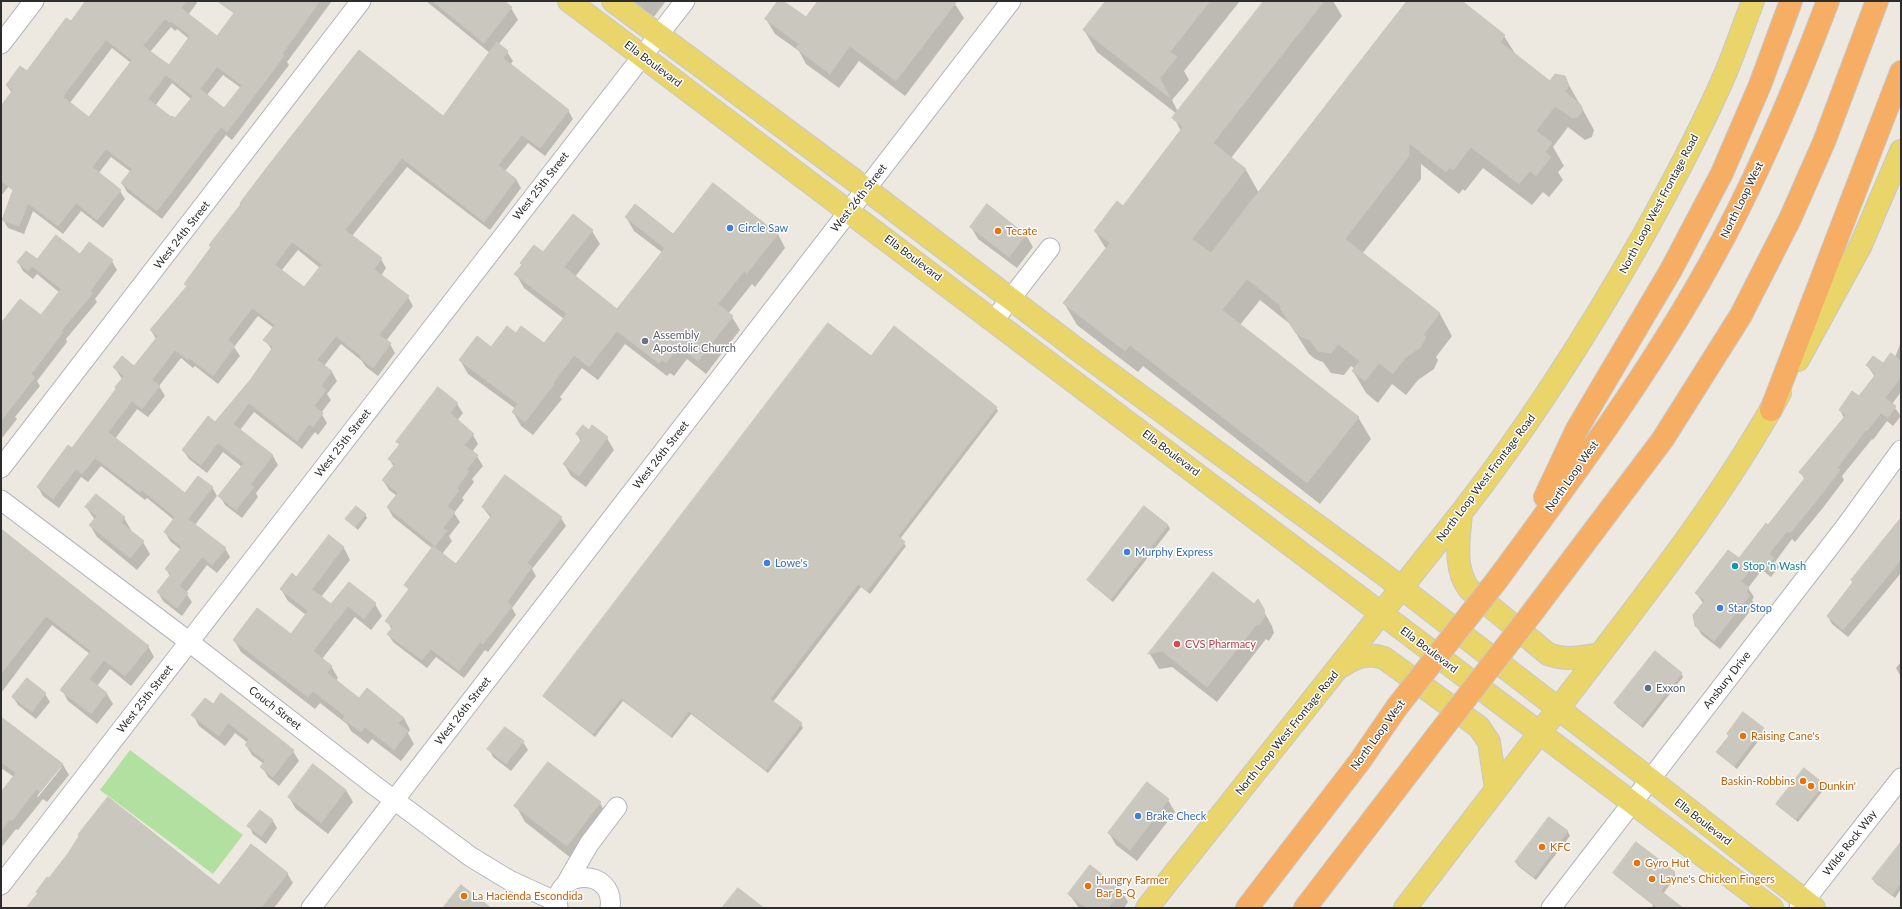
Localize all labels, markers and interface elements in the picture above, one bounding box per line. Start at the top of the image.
street label: Ella Boulevard [622,38,684,90]
street label: North Loop West Frontage Road [1617,132,1701,276]
street label: West 25th Street [510,149,572,223]
street label: North Loop West [1718,160,1766,240]
street label: West 26th Street [828,161,890,235]
street label: West 24th Street [151,198,213,272]
place label: Circle Saw [738,221,788,235]
marker: Circle Saw [725,223,735,233]
place label: Tecate [1006,224,1037,238]
marker: Tecate [993,226,1003,236]
street label: Ella Boulevard [882,232,944,284]
place label: Assembly Apostolic Church [653,328,736,354]
marker: Assembly Apostolic Church [640,336,650,346]
street label: West 25th Street [312,406,374,480]
street label: North Loop West Frontage Road [1434,412,1538,544]
street label: West 26th Street [630,418,692,492]
street label: Ella Boulevard [1140,427,1202,479]
street label: North Loop West [1543,438,1601,514]
place label: Murphy Express [1135,545,1213,559]
marker: Murphy Express [1122,547,1132,557]
place label: Lowe's [775,556,807,570]
marker: Lowe's [762,558,772,568]
place label: Stop 'n Wash [1743,559,1806,573]
marker: Stop 'n Wash [1730,561,1740,571]
place label: Star Stop [1728,601,1772,615]
marker: Star Stop [1715,603,1725,613]
street label: Ella Boulevard [1398,624,1460,676]
place label: CVS Pharmacy [1185,637,1256,651]
marker: CVS Pharmacy [1172,639,1182,649]
street label: Ansbury Drive [1700,649,1754,711]
street label: West 25th Street [114,662,176,736]
street label: North Loop West Frontage Road [1233,668,1341,798]
street label: West 26th Street [432,674,494,748]
place label: Exxon [1656,681,1685,695]
street label: Couch Street [246,683,304,733]
marker: Exxon [1643,683,1653,693]
street label: North Loop West [1348,697,1408,773]
place label: Raising Cane's [1751,729,1819,743]
marker: Raising Cane's [1738,731,1748,741]
place label: Baskin-Robbins [1721,774,1795,788]
marker: Baskin-Robbins [1798,776,1808,786]
place label: Dunkin' [1819,779,1856,793]
marker: Dunkin' [1806,781,1816,791]
street label: Ella Boulevard [1672,796,1734,848]
street label: Wilde Rock Way [1820,808,1880,878]
place label: Brake Check [1146,809,1206,823]
marker: Brake Check [1133,811,1143,821]
place label: KFC [1550,840,1571,854]
marker: KFC [1537,842,1547,852]
place label: Gyro Hut [1645,856,1690,870]
marker: Gyro Hut [1632,858,1642,868]
place label: Layne's Chicken Fingers [1660,872,1775,886]
place label: Hungry Farmer Bar B-Q [1096,873,1169,899]
marker: Layne's Chicken Fingers [1647,874,1657,884]
marker: Hungry Farmer Bar B-Q [1083,881,1093,891]
place label: La Hacienda Escondida [472,889,583,903]
marker: La Hacienda Escondida [459,891,469,901]

